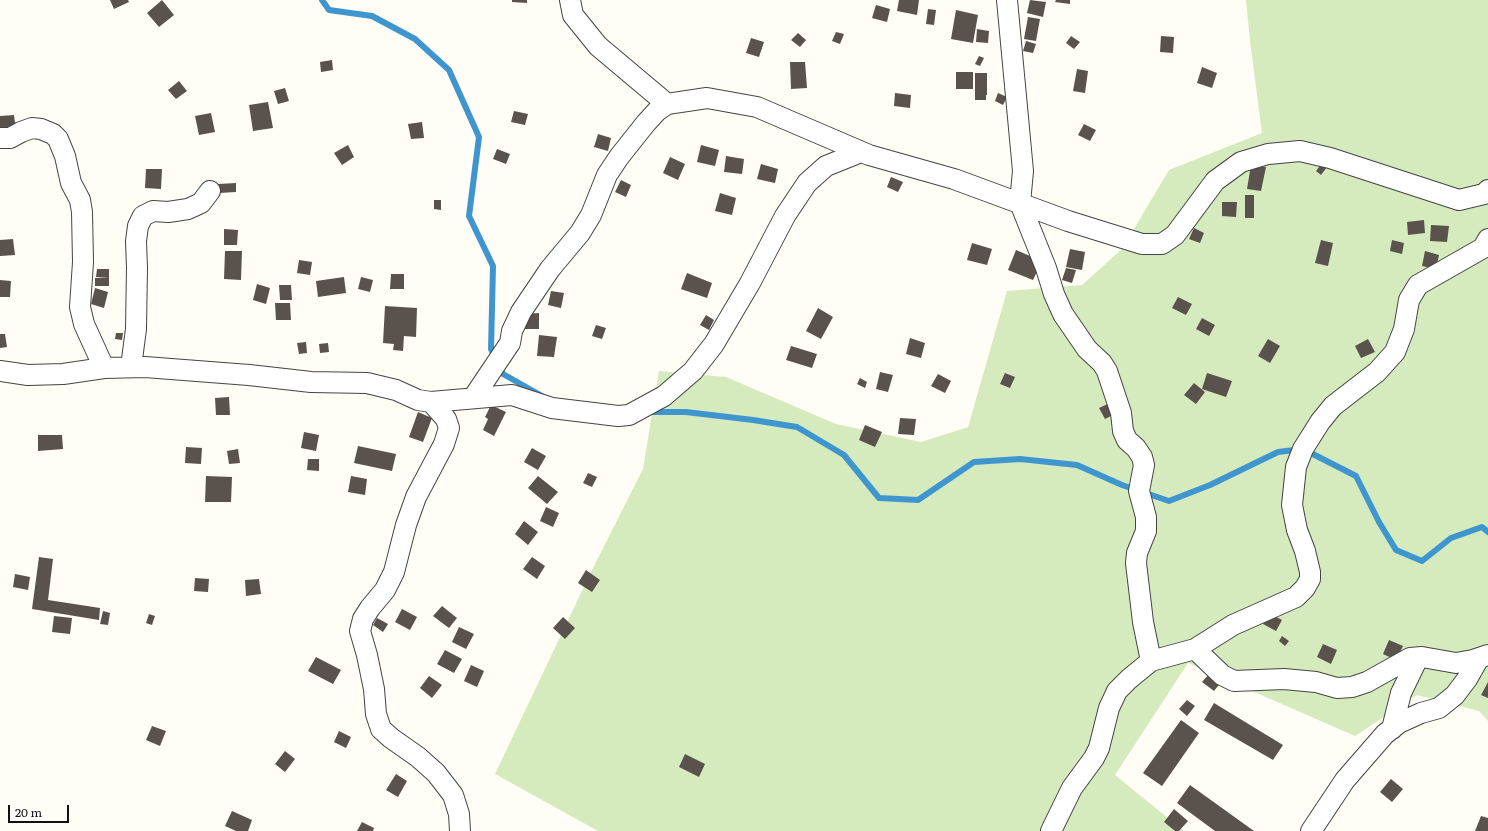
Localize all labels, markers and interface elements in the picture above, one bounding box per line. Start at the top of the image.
scale bar [10,797,71,823]
text: 20 m [15,803,42,821]

